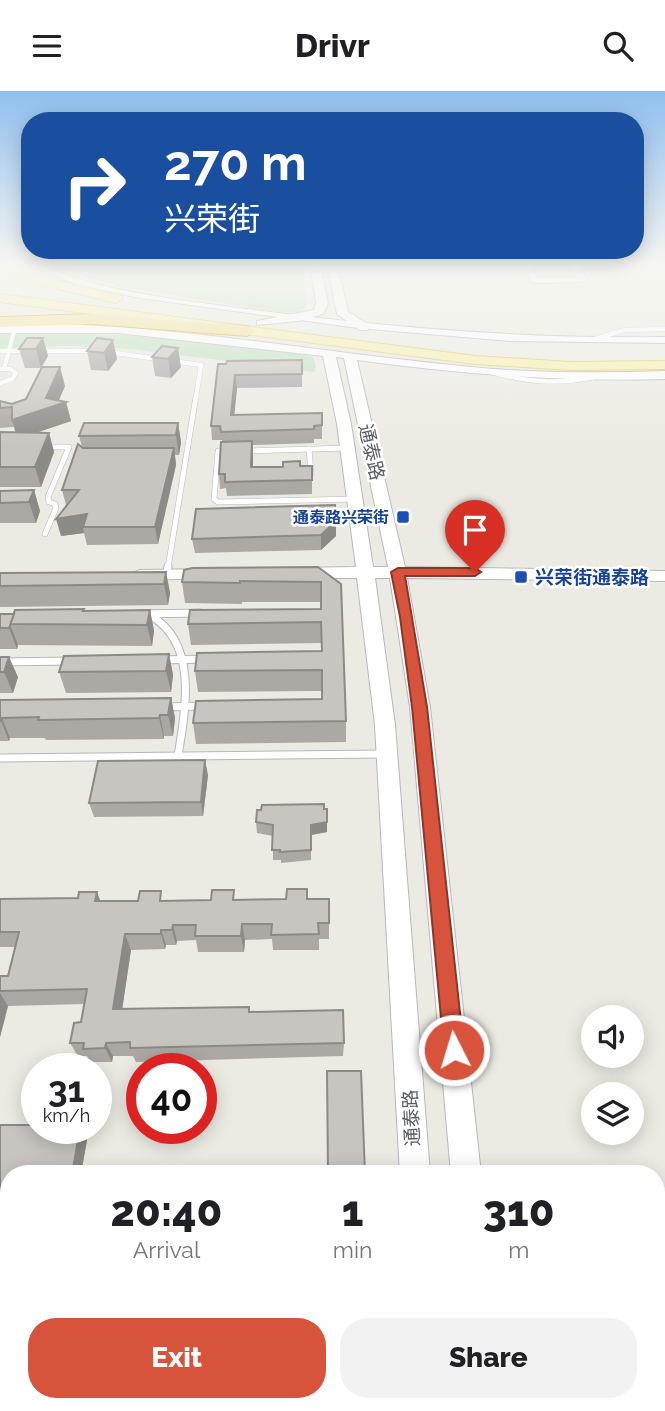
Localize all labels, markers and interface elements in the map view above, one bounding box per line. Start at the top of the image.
icon: menu [28,27,66,65]
text: Drivr [295,27,370,64]
icon: search [599,27,637,65]
text: 270 m [164,134,307,191]
icon: right [49,140,140,231]
text: 兴荣街 [164,200,260,237]
street label: 通泰路 [355,422,389,482]
pin [445,500,505,572]
place label: 通泰路兴荣街 [293,508,389,527]
marker: 通泰路兴荣街 [395,509,411,525]
icon: arrive [456,511,494,549]
place label: 兴荣街通泰路 [535,566,649,588]
marker: 兴荣街通泰路 [513,569,529,585]
map controls [581,1005,644,1145]
button: sound [581,1005,644,1068]
position arrow [417,1013,491,1087]
speed limit sign: 40 [126,1053,217,1144]
text: 31 [48,1069,85,1110]
button: layers [581,1082,644,1145]
street label: 通泰路 [399,1089,423,1147]
text: km/h [43,1105,90,1126]
text: 20:40 [111,1187,222,1236]
text: 1 [342,1187,364,1236]
text: 310 [483,1187,554,1236]
text: Arrival [133,1236,200,1263]
text: min [333,1236,372,1263]
text: m [508,1236,529,1263]
button: Exit [28,1318,326,1398]
button: Share [340,1318,637,1398]

